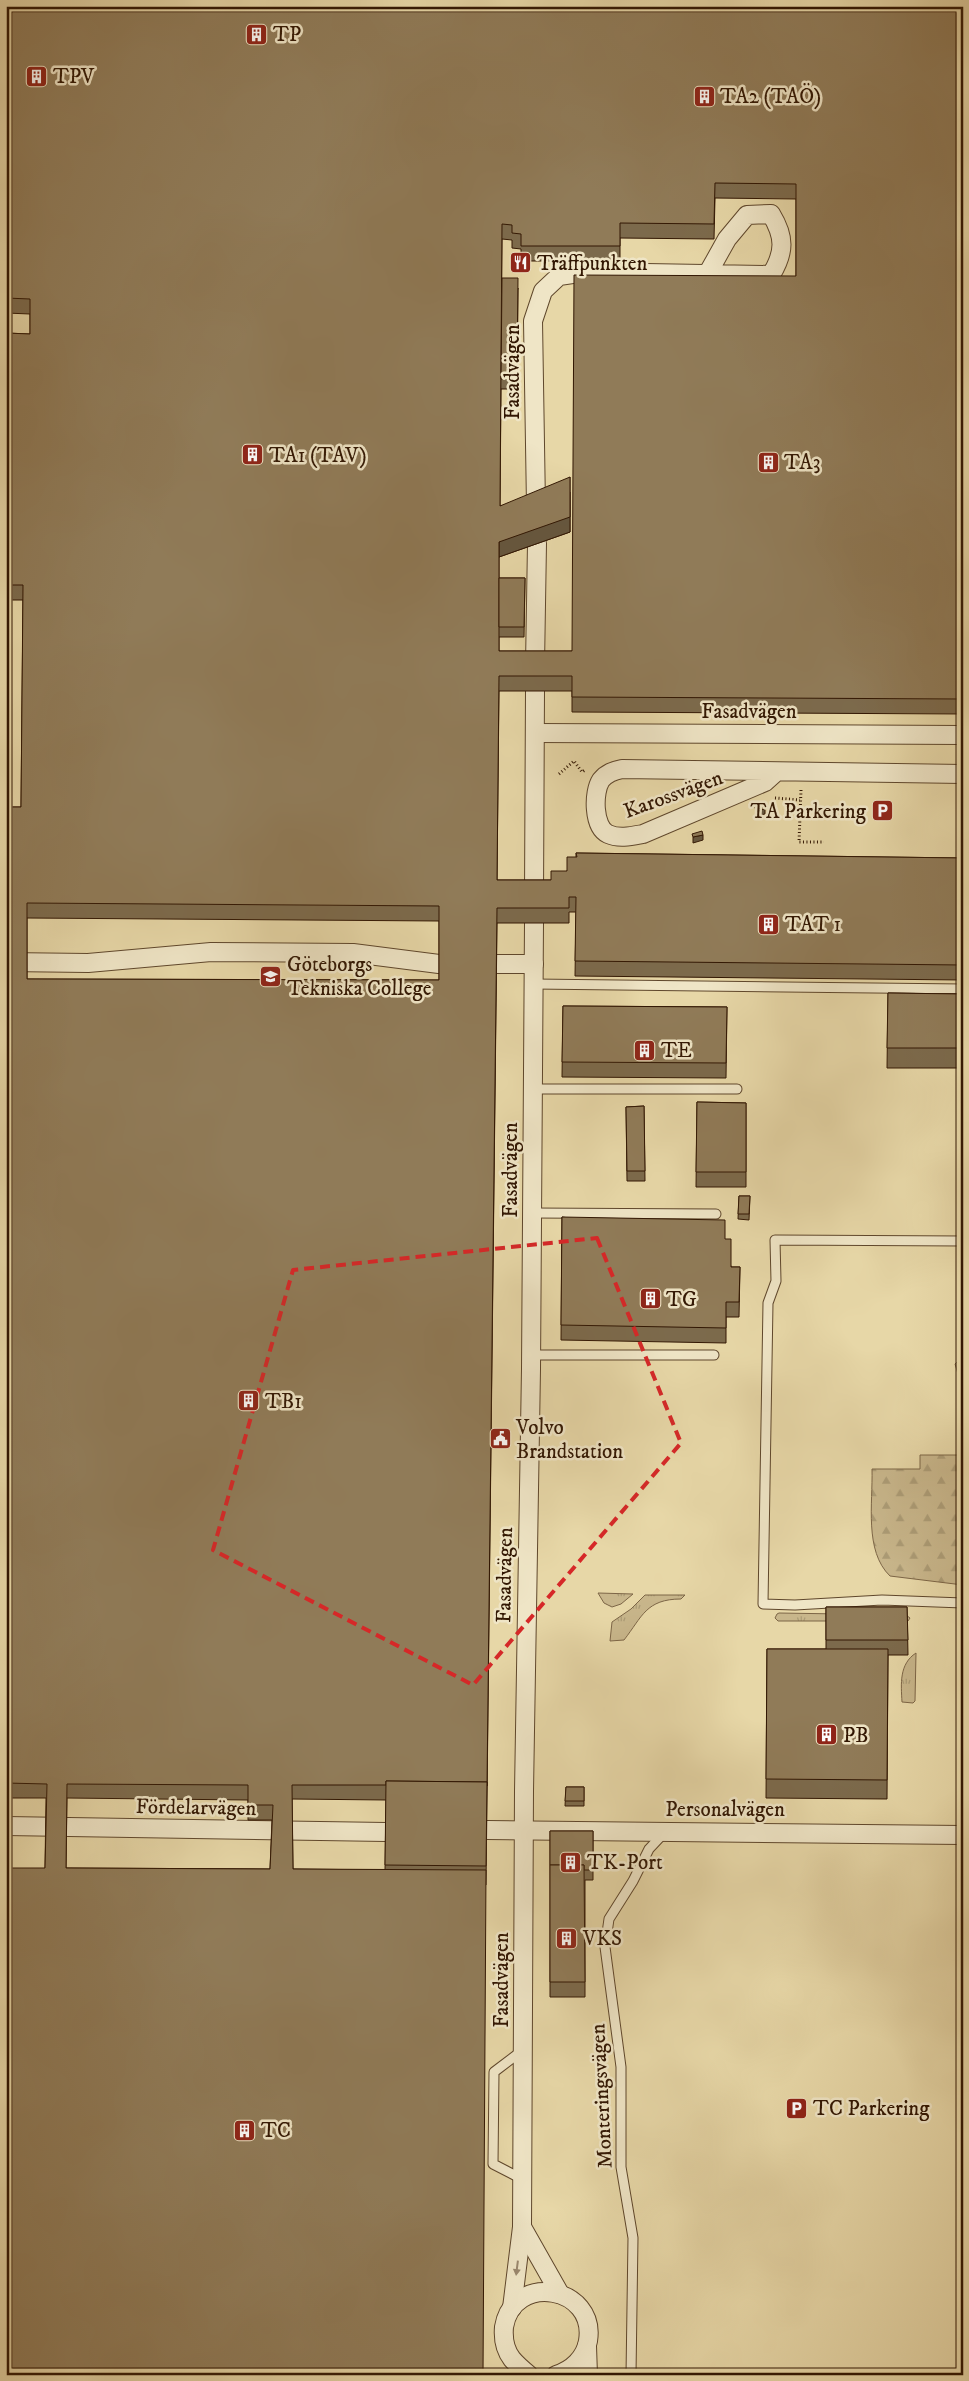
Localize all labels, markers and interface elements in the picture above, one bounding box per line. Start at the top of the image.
building icon: TP [245,22,269,46]
place label: TP [273,22,301,48]
building icon: TPV [25,64,49,88]
place label: TPV [53,64,95,90]
place label: TA2 (TAÖ) [720,83,821,110]
building icon: TA2 (TAÖ) [692,84,716,108]
restaurant icon: Träffpunkten [509,251,533,275]
place label: Träffpunkten [537,251,648,277]
street label: Fasadvägen [500,324,526,420]
building icon: TA1 (TAV) [241,443,265,467]
place label: TA1 (TAV) [269,443,367,469]
building icon: TA3 [756,450,780,474]
place label: TA3 [784,450,821,476]
street label: Fasadvägen [701,699,797,725]
street label: Karossvägen [620,765,727,825]
place label: TA Parkering [751,799,867,825]
parking icon: TA Parkering [870,799,894,823]
building icon: TAT 1 [757,912,781,936]
place label: TAT 1 [785,912,841,938]
place label: Göteborgs Tekniska College [287,952,432,1002]
school or university icon: Göteborgs Tekniska College [259,964,283,988]
building icon: TE [633,1038,657,1062]
place label: TE [661,1038,692,1064]
street label: Fasadvägen [498,1122,524,1218]
building icon: TG [638,1287,662,1311]
place label: TG [666,1287,697,1313]
building icon: TB1 [237,1389,261,1413]
place label: TB1 [265,1389,302,1415]
place label: Volvo Brandstation [515,1415,623,1465]
public building icon: Volvo Brandstation [488,1427,512,1451]
street label: Fasadvägen [491,1527,519,1623]
building icon: PB [815,1723,839,1747]
place label: PB [843,1723,868,1749]
street label: Fördelarvägen [135,1794,257,1822]
street label: Personalvägen [665,1797,785,1823]
building icon: TK-Port [559,1850,583,1874]
place label: TK-Port [587,1850,663,1876]
building icon: VKS [555,1926,579,1950]
place label: VKS [582,1926,622,1952]
street label: Fasadvägen [489,1932,515,2028]
street label: Monteringsvägen [585,2023,619,2169]
parking icon: TC Parkering [785,2096,809,2120]
place label: TC Parkering [813,2096,930,2122]
building icon: TC [233,2118,257,2142]
place label: TC [261,2118,291,2144]
one-way arrow [513,2260,521,2276]

